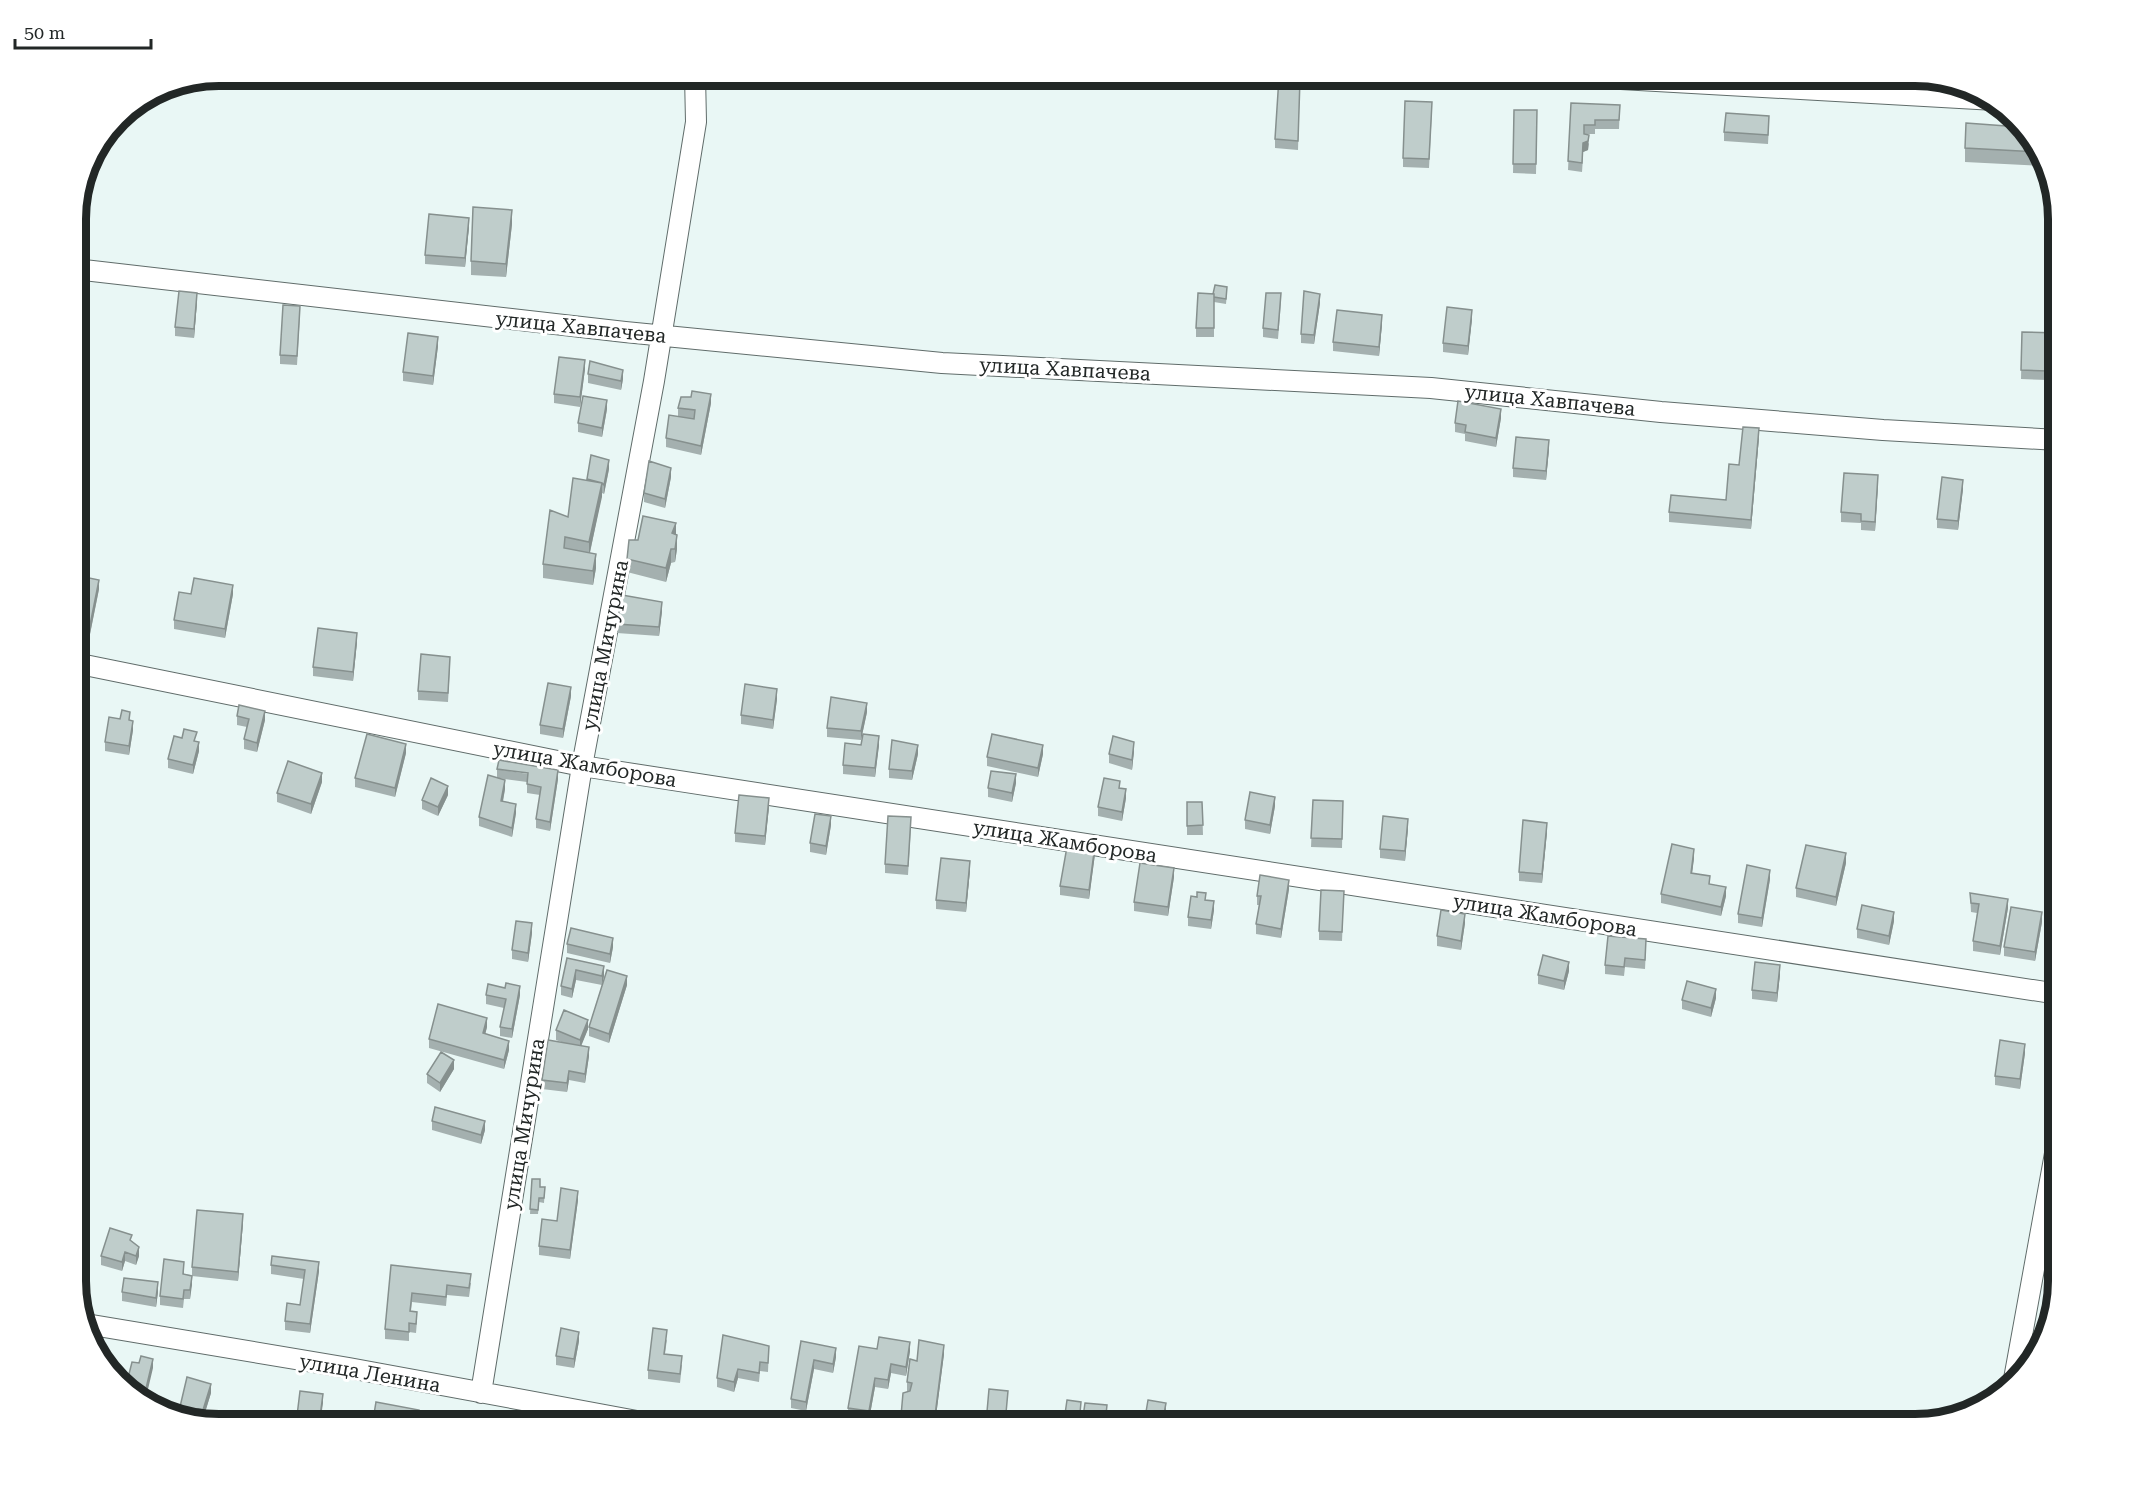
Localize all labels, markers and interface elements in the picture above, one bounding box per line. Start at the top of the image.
scale bar [15,12,152,50]
text: 50 m [24,22,65,43]
street label: улица Хавпачева [494,306,668,348]
street label: улица Хавпачева [979,353,1151,385]
street label: улица Хавпачева [1463,379,1637,421]
street label: улица Мичурина [577,558,633,732]
street label: улица Жамборова [491,736,679,792]
street label: улица Жамборова [971,815,1159,867]
street label: улица Жамборова [1451,889,1639,941]
street label: улица Мичурина [499,1036,549,1211]
street label: улица Ленина [298,1349,443,1397]

